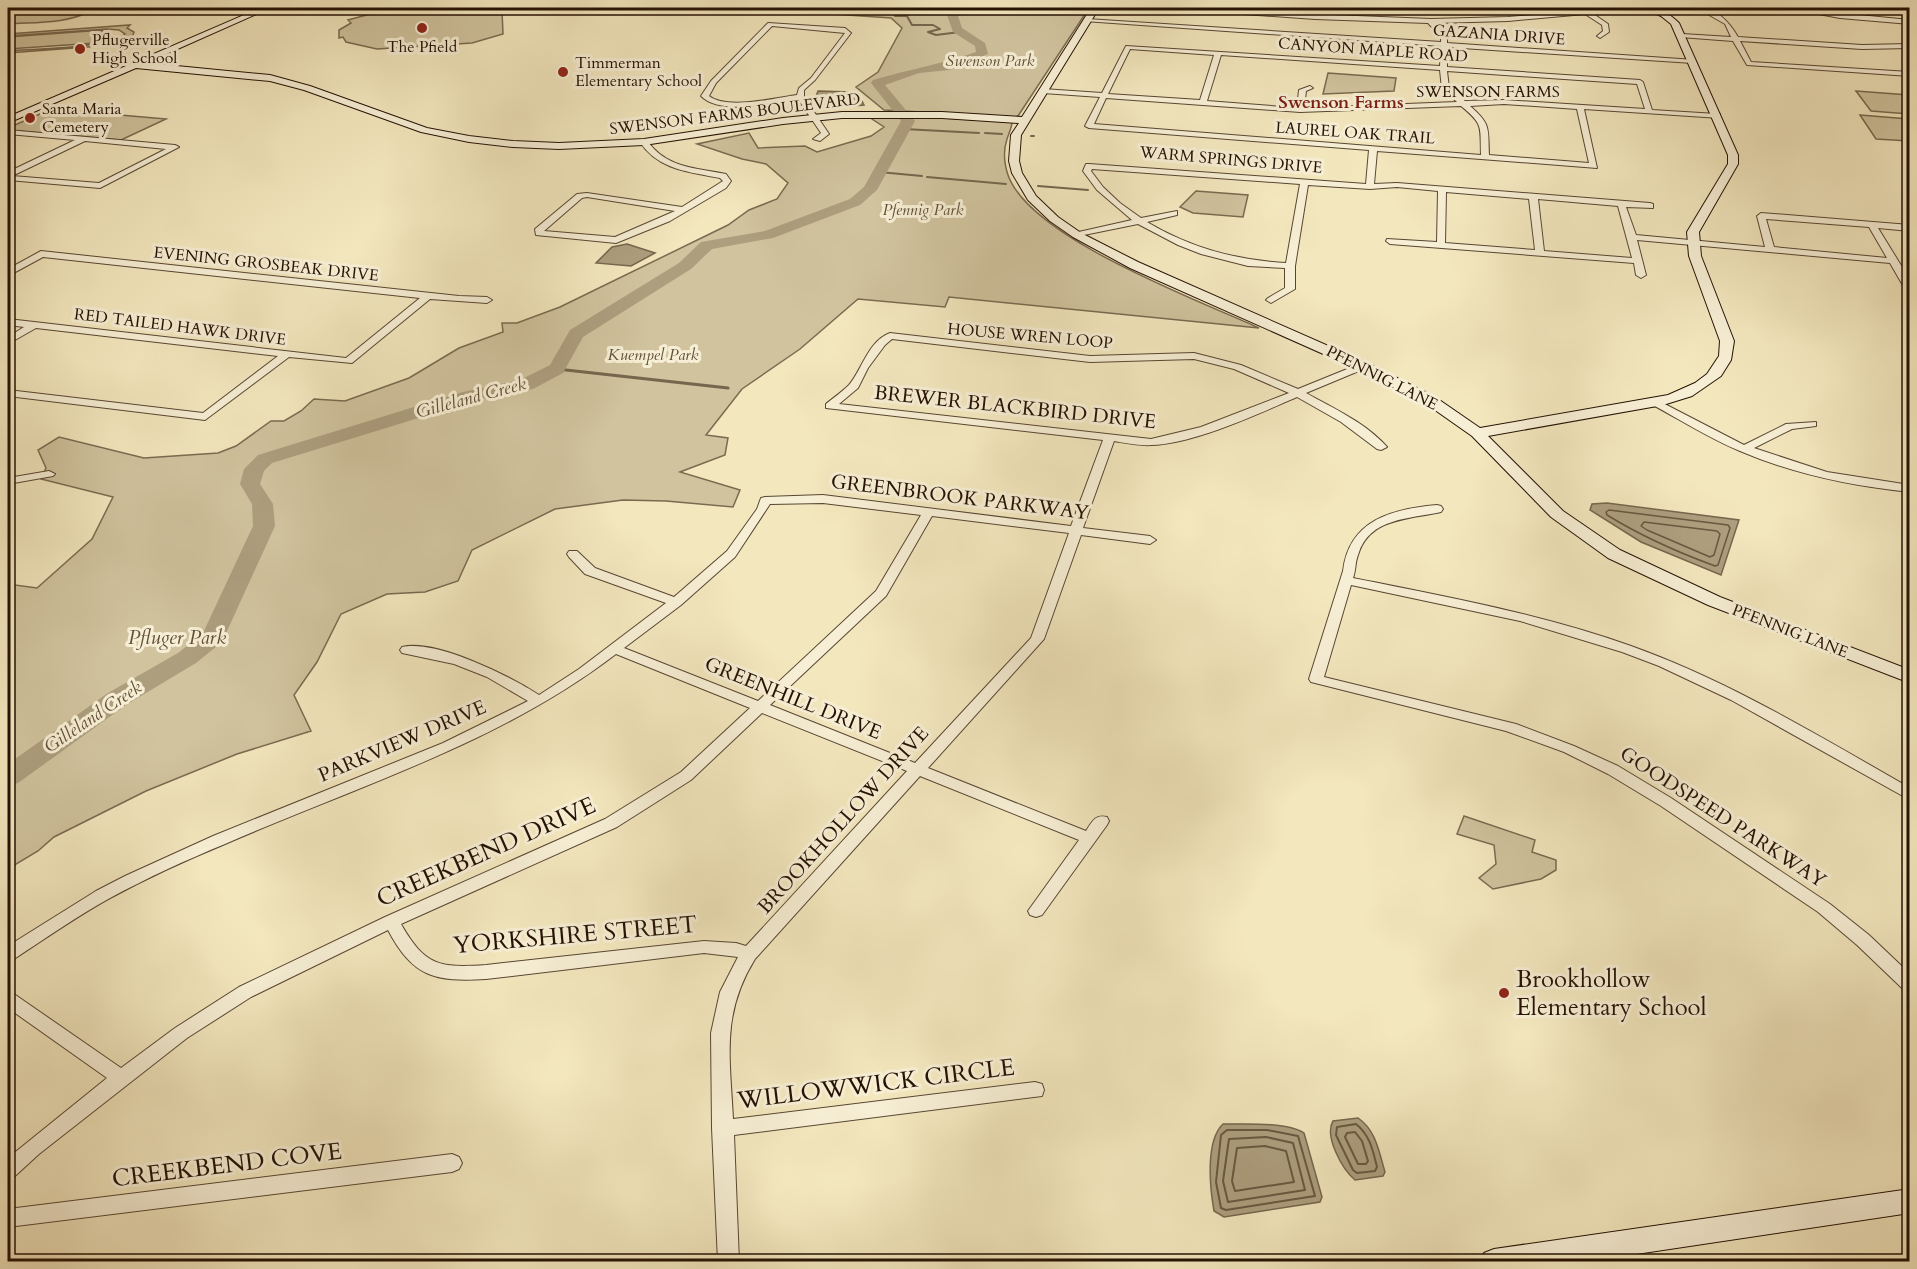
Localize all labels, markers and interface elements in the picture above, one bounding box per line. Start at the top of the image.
street label: GAZANIA DRIVE [1432,19,1566,51]
marker: The Pfield [415,21,429,35]
place label: Pflugerville High School [92,29,177,69]
street label: CANYON MAPLE ROAD [1277,32,1469,68]
place label: The Pfield [387,36,458,58]
marker: Pflugerville High School [73,42,87,56]
park label: Swenson Park [946,50,1034,72]
place label: Timmerman Elementary School [575,52,702,92]
marker: Timmerman Elementary School [556,65,570,79]
street label: SWENSON FARMS [1416,81,1560,103]
street label: SWENSON FARMS BOULEVARD [608,88,862,140]
district label: Swenson Farms [1278,90,1404,115]
place label: Santa Maria Cemetery [42,98,122,138]
marker: Santa Maria Cemetery [23,111,37,125]
street label: LAUREL OAK TRAIL [1275,116,1436,150]
street label: WARM SPRINGS DRIVE [1138,141,1323,179]
park label: Pfennig Park [883,199,964,221]
street label: EVENING GROSBEAK DRIVE [152,241,380,287]
street label: RED TAILED HAWK DRIVE [73,303,287,351]
street label: HOUSE WREN LOOP [946,318,1114,354]
street label: PFENNIG LANE [1322,340,1442,416]
park label: Kuempel Park [607,344,699,366]
water label: Gilleland Creek [413,371,529,425]
street label: BREWER BLACKBIRD DRIVE [873,379,1157,435]
street label: GREENBROOK PARKWAY [829,468,1091,526]
street label: PFENNIG LANE [1729,599,1851,663]
park label: Pfluger Park [128,624,226,651]
street label: GREENHILL DRIVE [701,650,885,746]
water label: Gilleland Creek [39,675,147,759]
street label: PARKVIEW DRIVE [314,693,490,789]
street label: BROOKHOLLOW DRIVE [751,720,935,920]
street label: GOODSPEED PARKWAY [1615,740,1831,894]
street label: CREEKBEND DRIVE [371,789,601,915]
street label: YORKSHIRE STREET [452,908,698,962]
place label: Brookhollow Elementary School [1516,963,1707,1024]
marker: Brookhollow Elementary School [1497,986,1511,1000]
street label: WILLOWWICK CIRCLE [734,1051,1017,1118]
street label: CREEKBEND COVE [110,1135,344,1195]

